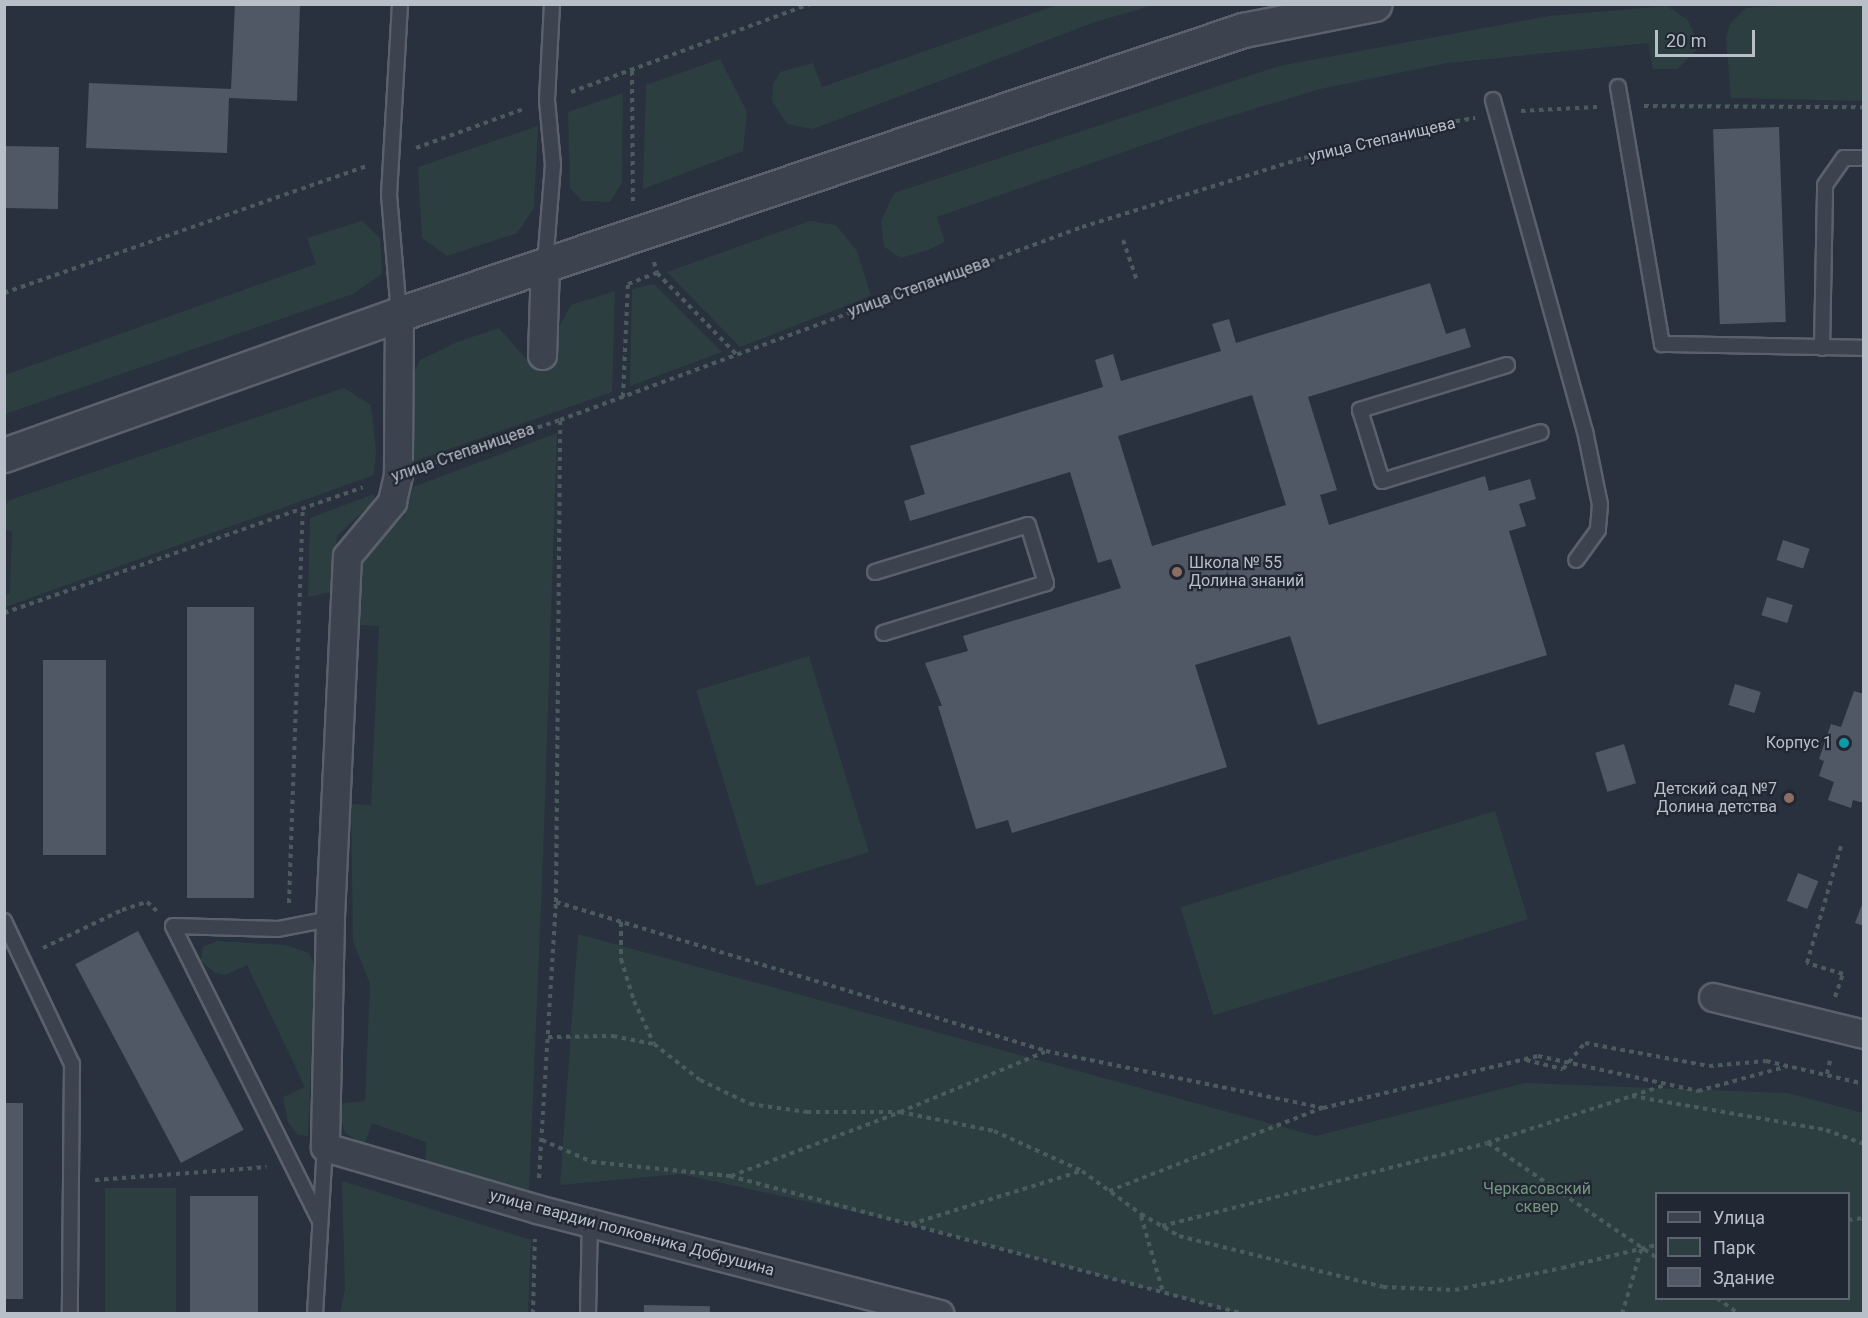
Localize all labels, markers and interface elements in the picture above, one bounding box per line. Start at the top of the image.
scale bar [1658,18,1758,56]
text: 20 m [1666,30,1706,51]
street label: улица Степанищева [1307,114,1457,166]
street label: улица Степанищева [845,252,993,322]
street label: улица Степанищева [389,420,537,486]
place label: Школа № 55 Долина знаний [1189,553,1304,591]
marker: Школа № 55 Долина знаний [1170,565,1184,579]
place label: Корпус 1 [1766,733,1832,753]
marker: Корпус 1 [1837,736,1851,750]
place label: Детский сад №7 Долина детства [1654,779,1777,817]
marker: Детский сад №7 Долина детства [1782,791,1796,805]
park label: Черкасовский сквер [1483,1179,1591,1217]
street label: улица гвардии полковника Добрушина [488,1186,776,1280]
legend [1655,1192,1850,1300]
text: Улица [1713,1207,1765,1228]
text: Парк [1713,1237,1755,1258]
text: Здание [1713,1267,1775,1288]

